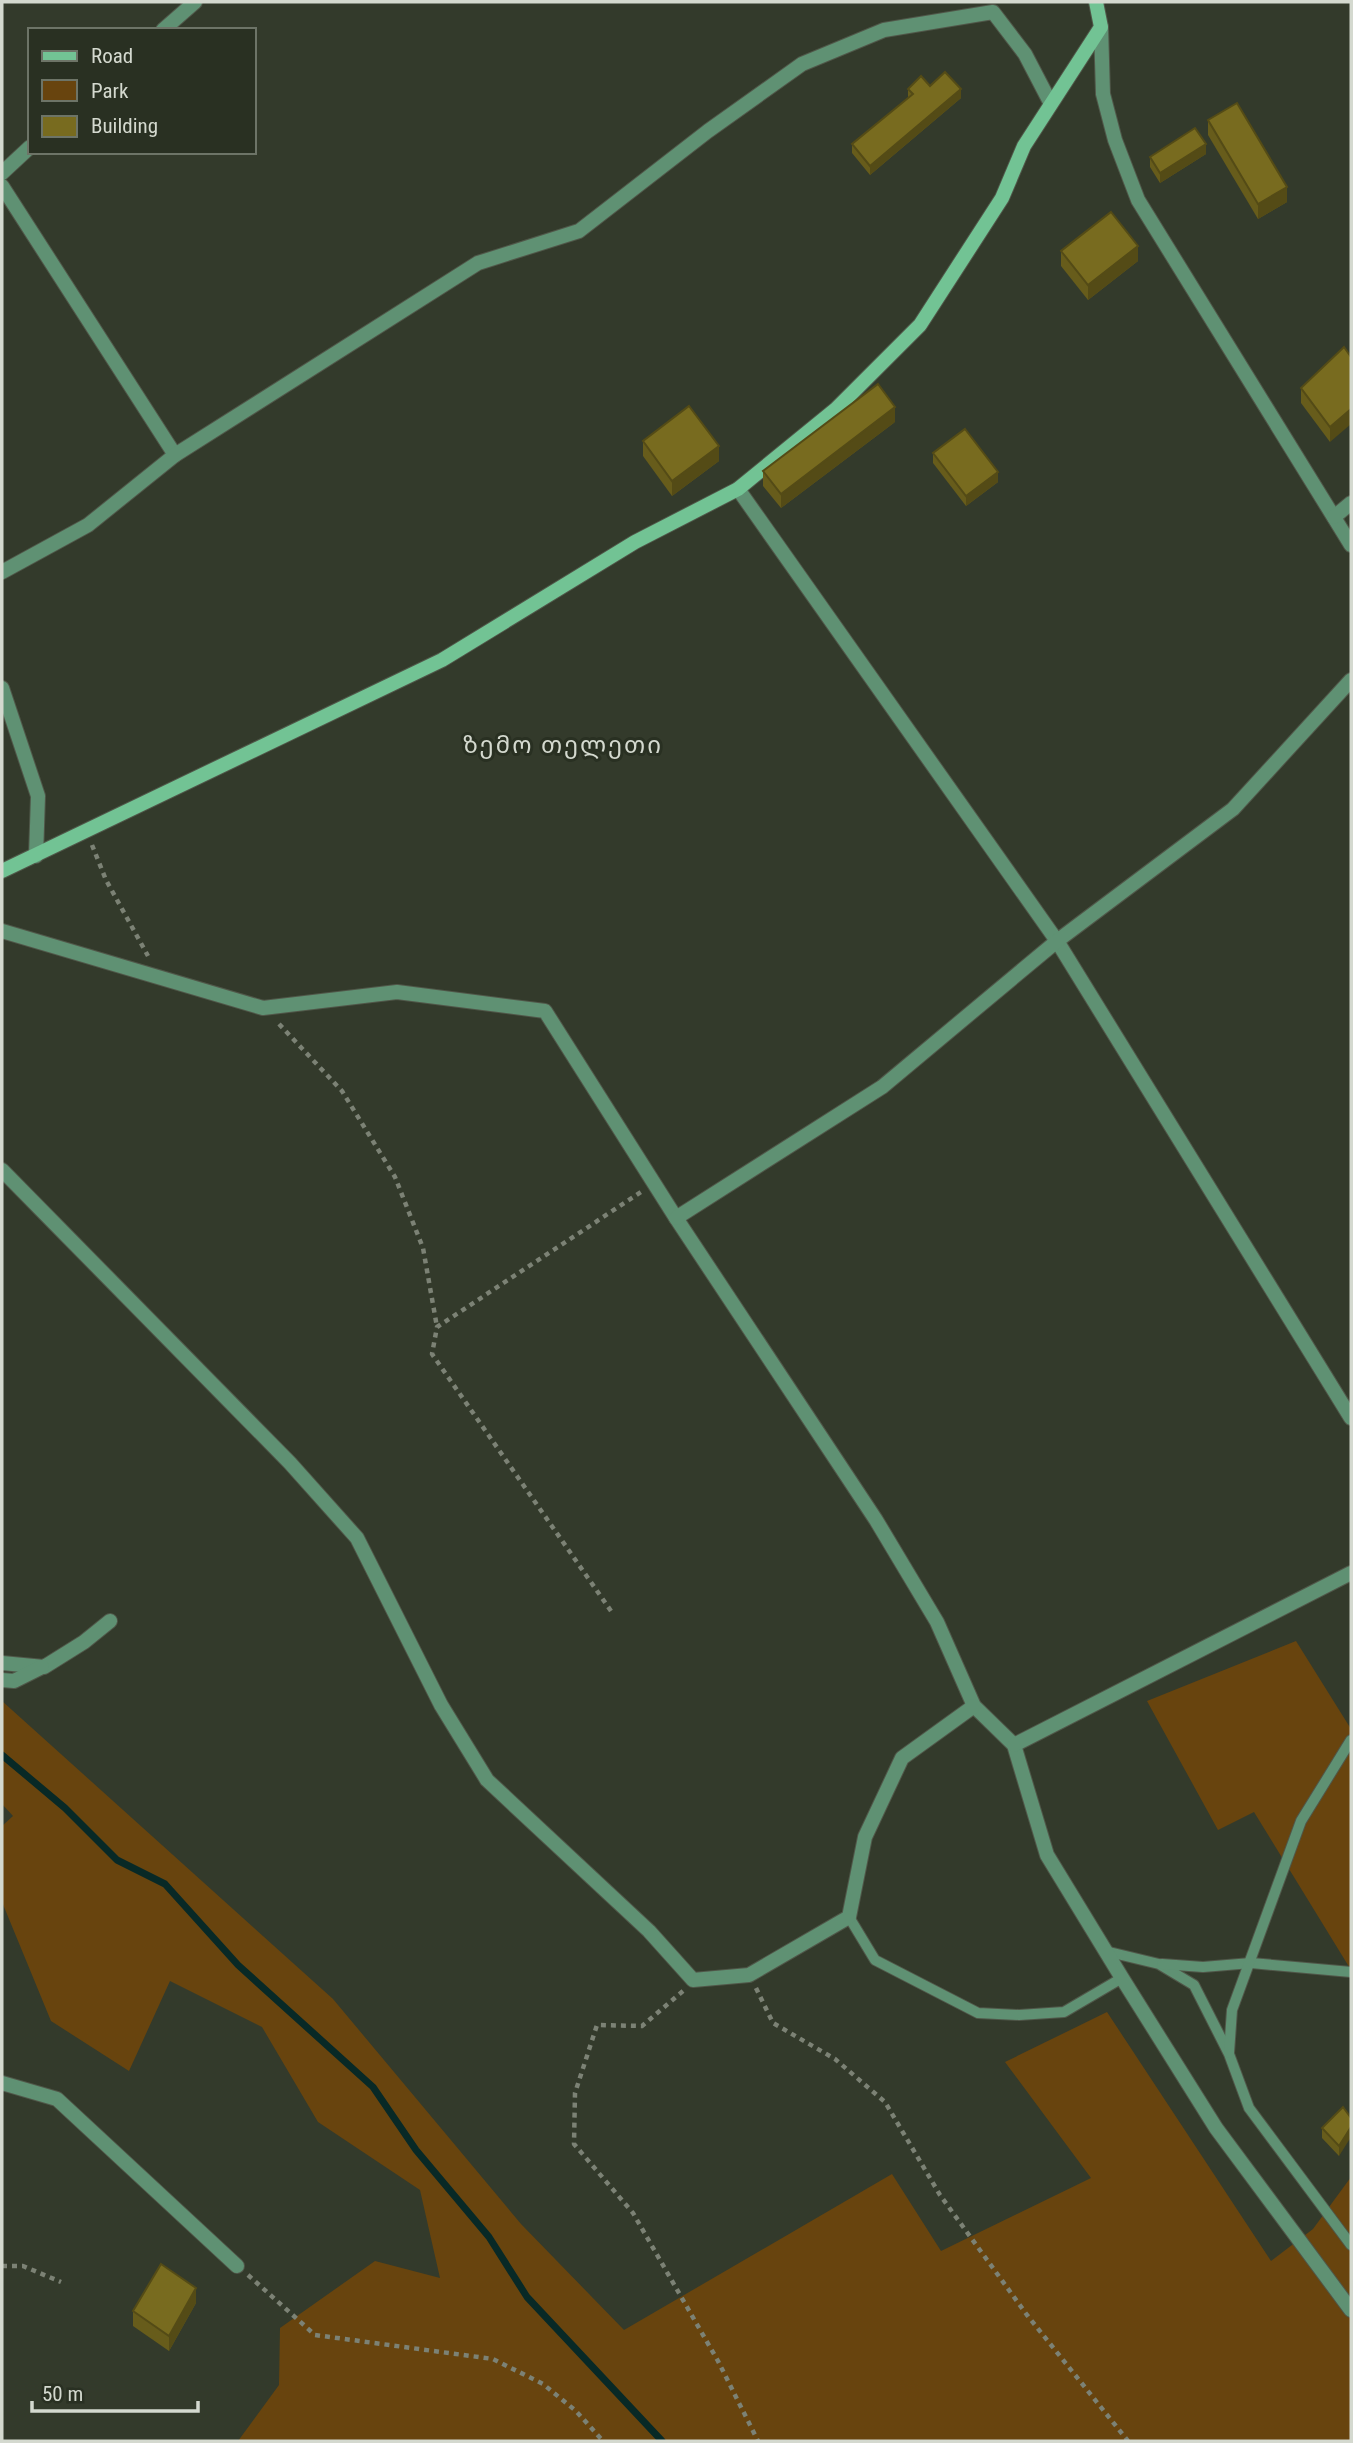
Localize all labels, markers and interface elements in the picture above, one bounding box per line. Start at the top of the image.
legend [28,28,256,154]
text: Road [91,44,133,68]
text: Park [91,79,129,103]
text: Building [91,114,158,138]
district label: ზემო თელეთი [463,731,663,759]
scale bar [32,2370,198,2414]
text: 50 m [42,2382,83,2406]

